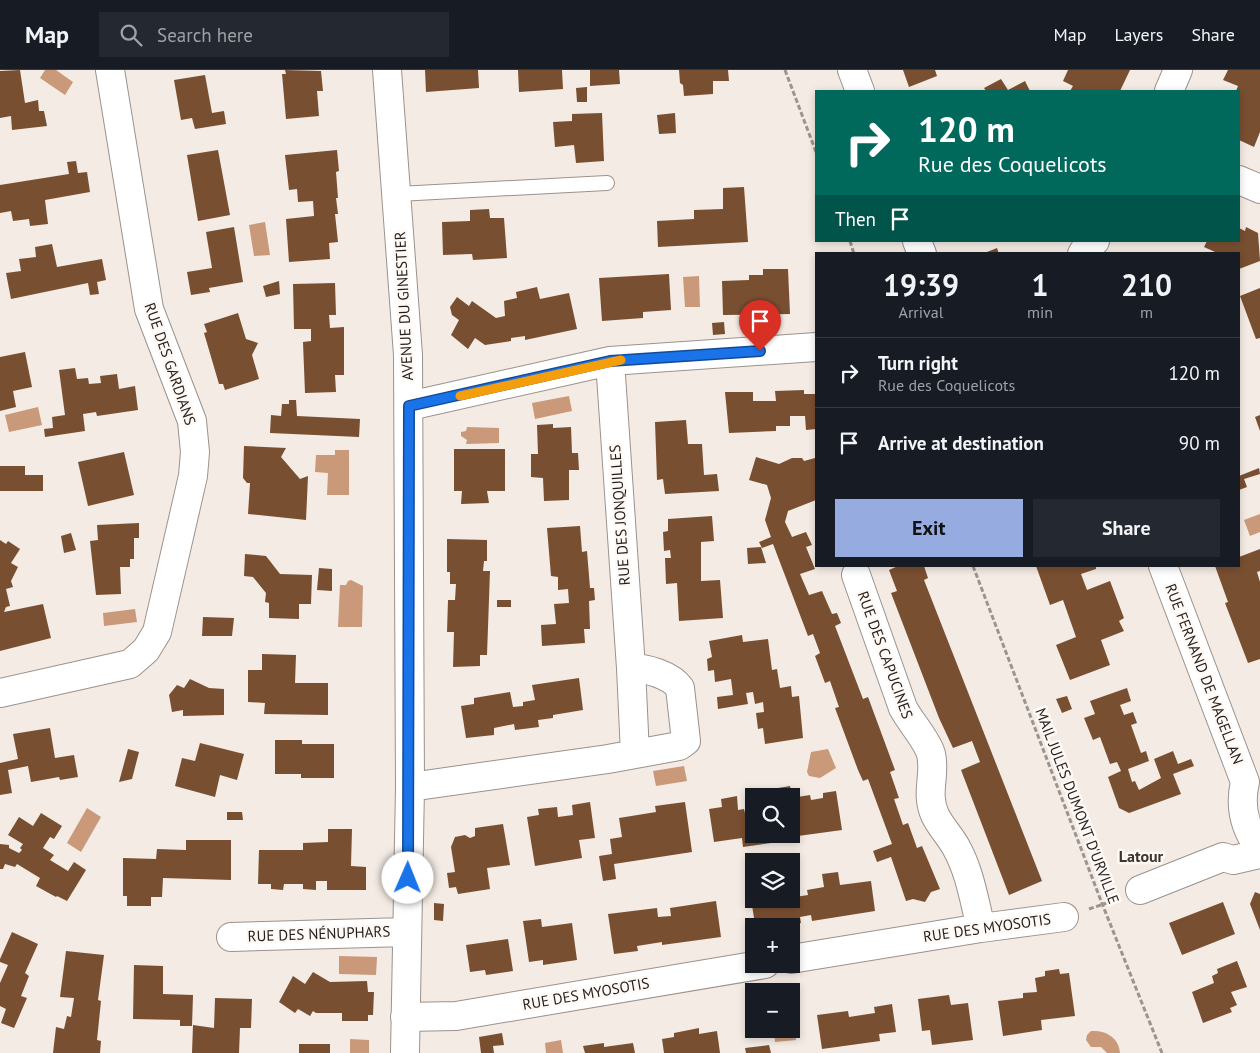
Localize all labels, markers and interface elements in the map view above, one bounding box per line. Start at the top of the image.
search box [99,12,449,57]
text: Map [25,19,69,50]
icon: search [117,21,145,49]
text: Search here [157,23,253,47]
text: Map [1054,23,1086,46]
text: Layers [1114,23,1163,46]
text: Share [1191,23,1235,46]
text: 120 m [918,106,1015,152]
icon: right [835,110,900,175]
text: Rue des Coquelicots [918,150,1107,178]
icon: arrive [886,205,914,233]
text: Then [835,207,876,231]
street label: AVENUE DU GINESTIER [390,231,417,381]
text: 19:39 [883,265,959,304]
text: 1 [1032,265,1049,304]
text: 210 [1121,265,1172,304]
street label: RUE DES GARDIANS [141,300,200,428]
pin [739,300,781,351]
text: Arrival [899,302,943,322]
text: min [1027,302,1053,322]
text: m [1140,302,1153,322]
icon: arrive [746,307,774,335]
text: Turn right [878,351,958,375]
icon: right [835,359,863,387]
text: 120 m [1168,361,1220,385]
text: Rue des Coquelicots [878,375,1015,395]
icon: arrive [835,429,863,457]
text: Arrive at destination [878,431,1044,455]
text: 90 m [1179,431,1220,455]
street label: RUE DES JONQUILLES [605,444,634,586]
button: Exit [835,499,1023,557]
button: Share [1033,499,1220,557]
street label: RUE FERNAND DE MAGELLAN [1161,581,1248,767]
street label: RUE DES CAPUCINES [854,588,917,721]
street label: MAIL JULES DUMONT D'URVILLE [1031,705,1124,907]
map controls [745,788,800,1038]
button: search [745,788,800,843]
district label: Latour [1119,846,1164,866]
position arrow [381,851,433,903]
button: layers [745,853,800,908]
street label: RUE DES MYOSOTIS [922,909,1052,946]
button: + [745,918,800,973]
street label: RUE DES NÉNUPHARS [247,922,391,945]
street label: RUE DES MYOSOTIS [521,973,651,1014]
button: − [745,983,800,1038]

